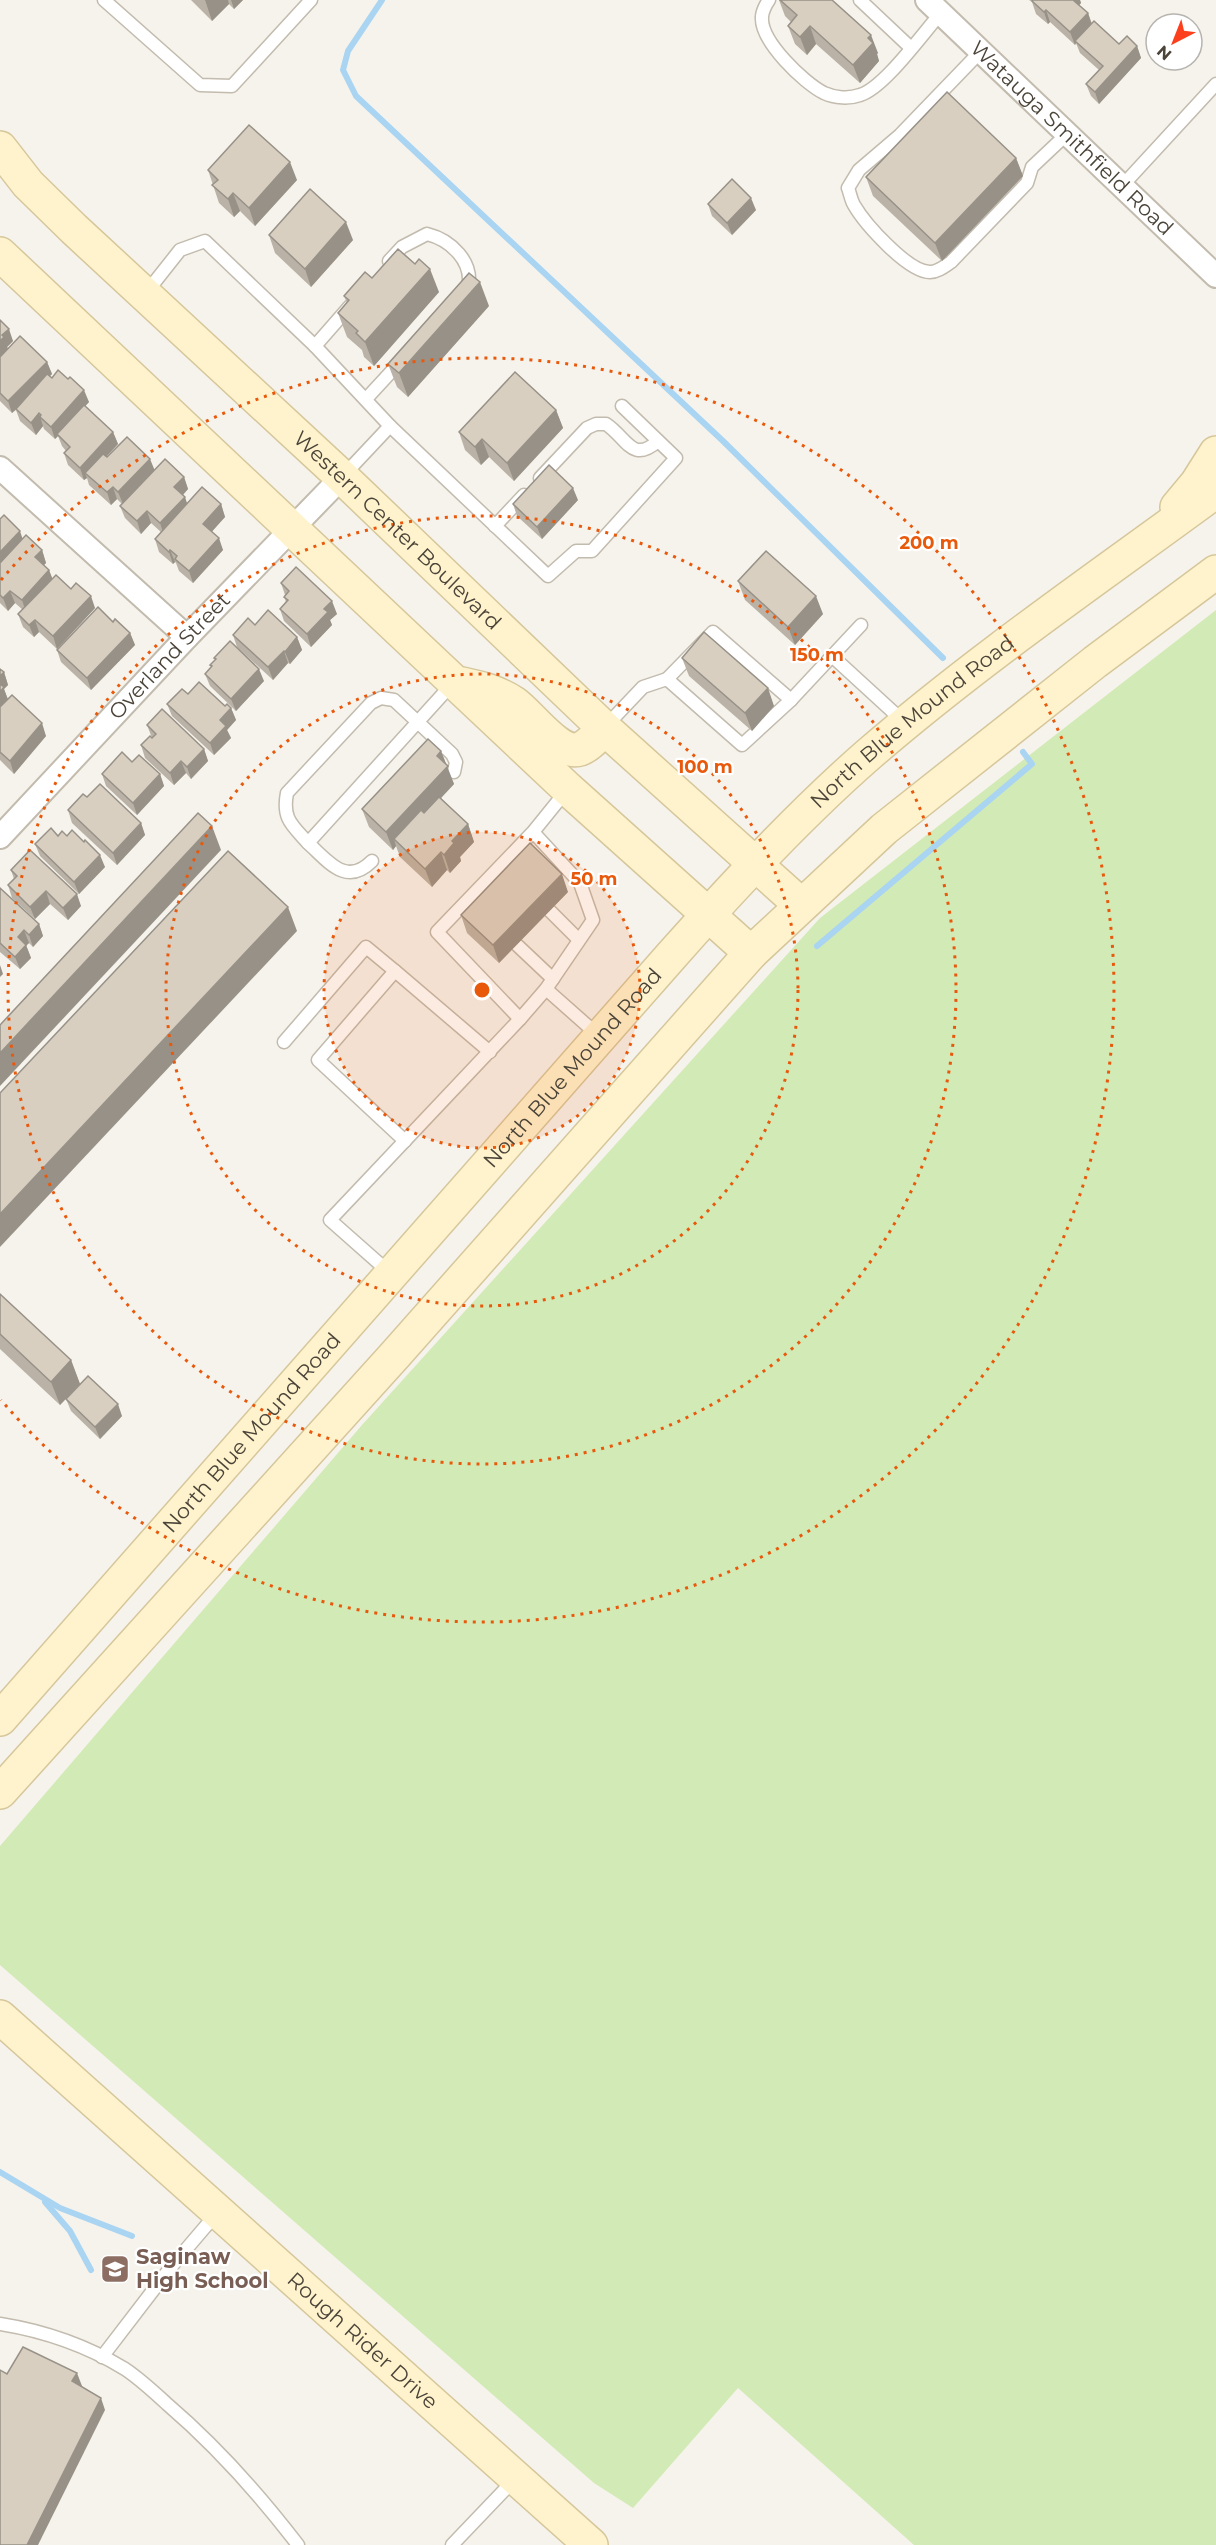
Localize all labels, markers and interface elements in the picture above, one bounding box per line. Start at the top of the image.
north arrow [1144,12,1204,72]
street label: Watauga Smithfield Road [965,35,1179,240]
text: N [1153,41,1175,64]
street label: Western Center Boulevard [289,426,507,635]
text: 200 m [899,532,959,554]
street label: Overland Street [103,587,235,724]
street label: North Blue Mound Road [805,630,1019,813]
text: 150 m [790,644,844,666]
text: 100 m [677,756,733,778]
text: 50 m [571,868,617,890]
street label: North Blue Mound Road [478,963,667,1173]
centre of rings [472,980,492,1000]
street label: North Blue Mound Road [157,1328,346,1537]
place label: Saginaw High School [136,2244,269,2293]
school or university icon: Saginaw High School [99,2253,131,2285]
street label: Rough Rider Drive [282,2267,443,2414]

